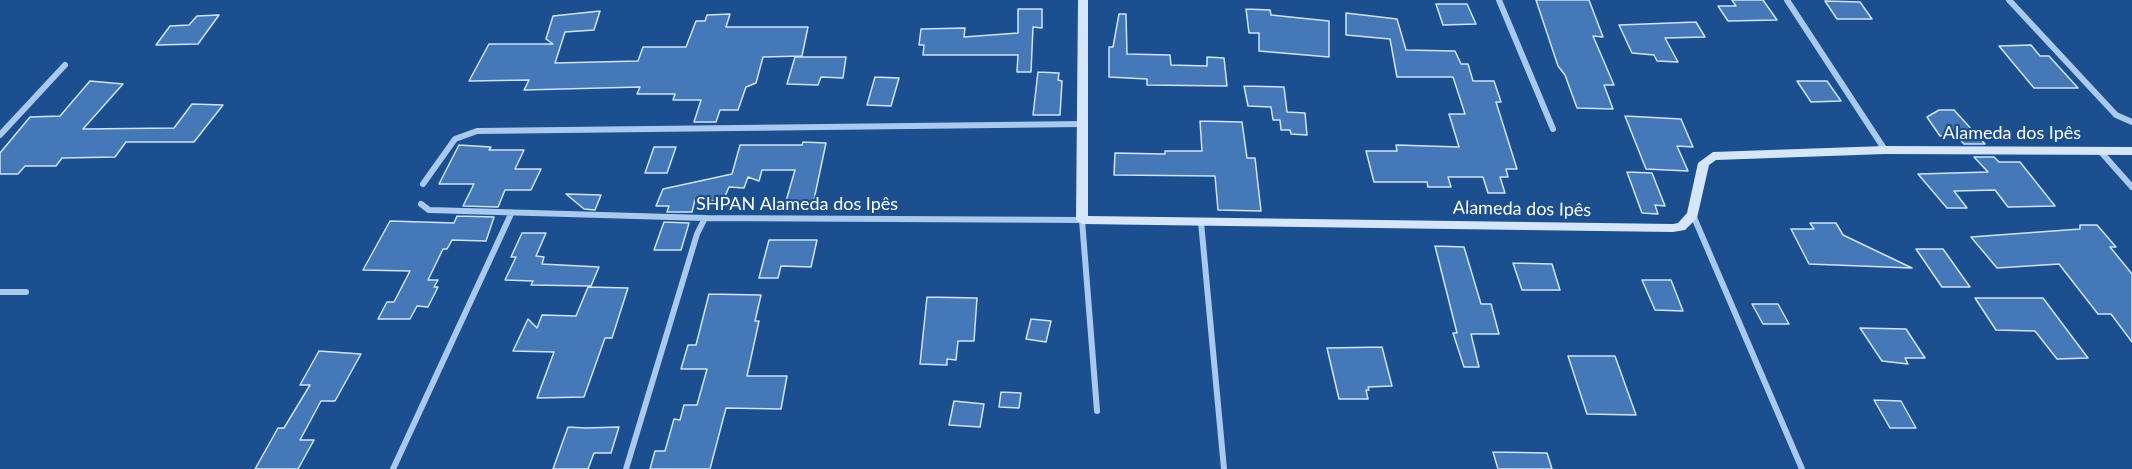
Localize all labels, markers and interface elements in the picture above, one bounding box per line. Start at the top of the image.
street label: Alameda dos Ipês [1943,122,2081,144]
street label: SHPAN Alameda dos Ipês [696,193,898,215]
street label: Alameda dos Ipês [1453,197,1591,221]

